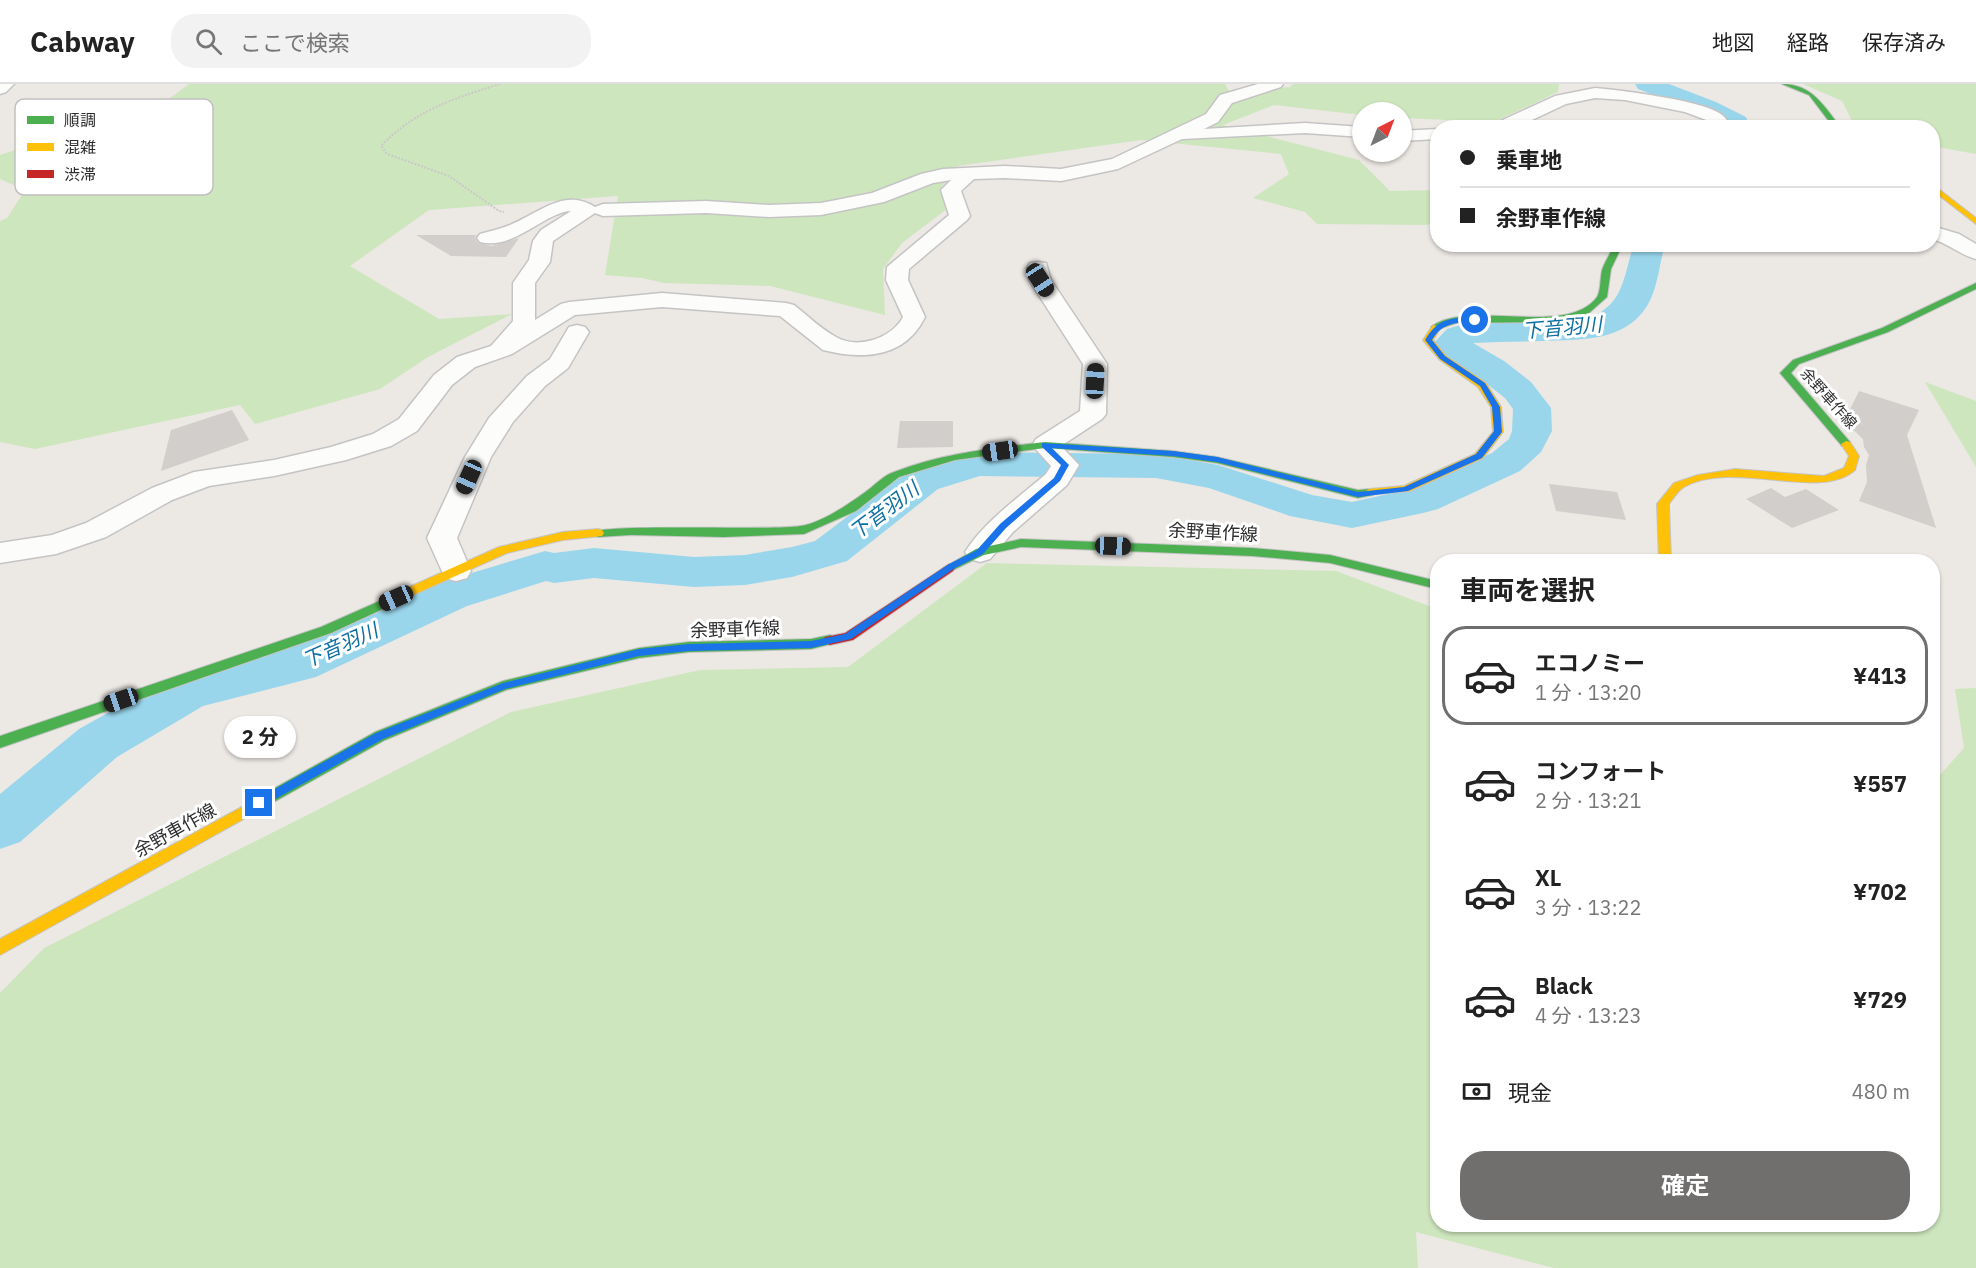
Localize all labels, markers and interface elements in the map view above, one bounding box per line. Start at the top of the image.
search box [171,14,591,68]
text: Cabway [30,23,135,60]
icon: search [192,25,225,58]
text: ここで検索 [240,28,350,57]
text: 地図 [1712,28,1754,56]
text: 経路 [1787,28,1829,56]
text: 保存済み [1862,28,1946,56]
legend [15,99,213,195]
north arrow [1352,102,1412,162]
map controls [1352,102,1412,162]
text: 順調 [64,110,96,130]
text: 混雑 [64,137,96,157]
text: 乗車地 [1496,145,1562,174]
text: 渋滞 [64,164,96,184]
text: 余野車作線 [1496,203,1606,232]
car [1023,260,1057,300]
route start [1461,306,1488,333]
water label: 下音羽川 [1521,310,1605,344]
car [1085,363,1105,399]
street label: 余野車作線 [1797,364,1861,432]
car [981,440,1019,462]
car [453,457,485,497]
water label: 下音羽川 [844,474,926,545]
street label: 余野車作線 [1167,518,1259,546]
car [1095,536,1131,556]
text: 車両を選択 [1460,572,1595,607]
car [376,582,416,614]
water label: 下音羽川 [298,616,384,674]
street label: 余野車作線 [690,616,780,642]
text: エコノミー [1535,648,1645,677]
icon: car [1463,649,1517,703]
text: ¥413 [1853,661,1907,690]
text: 1 分 · 13:20 [1535,679,1642,706]
car [101,686,141,714]
callout: 2 分 [223,716,295,758]
text: 2 分 [242,723,278,750]
text: コンフォート [1535,756,1666,785]
icon: car [1463,757,1517,811]
text: ¥557 [1853,769,1907,798]
text: 2 分 · 13:21 [1535,787,1642,814]
route end [245,789,272,816]
street label: 余野車作線 [130,798,220,862]
text: XL [1535,863,1561,892]
icon: car [1463,865,1517,919]
text: ¥702 [1853,877,1907,906]
text: 3 分 · 13:22 [1535,894,1642,921]
text: Black [1535,971,1593,1000]
icon: car [1463,973,1517,1027]
text: ¥729 [1853,985,1907,1014]
text: 4 分 · 13:23 [1535,1002,1642,1029]
icon: cash [1460,1075,1493,1108]
text: 現金 [1508,1078,1552,1107]
text: 480 m [1852,1078,1910,1105]
button: 確定 [1460,1151,1910,1220]

